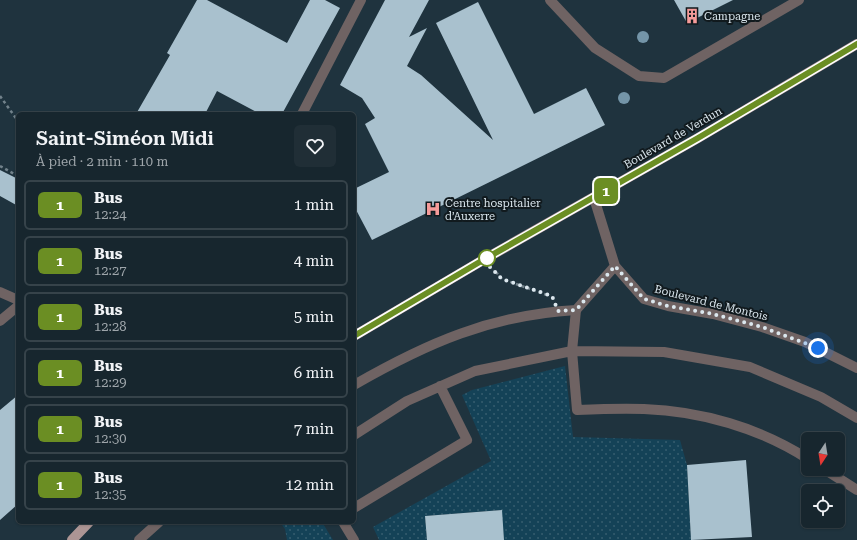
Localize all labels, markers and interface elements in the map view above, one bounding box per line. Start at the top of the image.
building icon: Campagne [683,7,701,25]
place label: Campagne [704,10,760,23]
street label: Boulevard de Verdun [622,105,724,171]
button: heart [294,125,336,167]
text: Saint-Siméon Midi [36,127,214,150]
text: À pied · 2 min · 110 m [36,154,168,169]
line badge: 1 [593,178,619,204]
text: 1 [602,183,610,199]
text: Bus [94,189,122,207]
text: 1 min [294,196,334,214]
text: 1 [56,197,64,213]
place label: Centre hospitalier d’Auxerre [445,197,541,223]
hospital icon: Centre hospitalier d’Auxerre [424,200,442,218]
text: 12:24 [94,207,126,222]
text: Bus [94,245,122,263]
unlabelled marker [478,249,496,267]
text: 4 min [294,252,334,270]
text: 1 [56,253,64,269]
text: 12:27 [94,263,126,278]
street label: Boulevard de Montois [653,283,769,323]
text: Bus [94,301,122,319]
text: 5 min [294,308,334,326]
text: 1 [56,309,64,325]
text: 12:28 [94,319,126,334]
your location [808,338,828,358]
text: Bus [94,357,122,375]
text: 6 min [294,364,334,382]
text: 1 [56,365,64,381]
text: 12:29 [94,375,126,390]
text: Bus [94,413,122,431]
text: 7 min [294,420,334,438]
text: 1 [56,421,64,437]
text: 12:30 [94,431,126,446]
north arrow [801,432,845,476]
map controls [801,432,845,528]
text: Bus [94,469,122,487]
text: 12 min [285,476,334,494]
text: 1 [56,477,64,493]
button: locate [801,484,845,528]
text: 12:35 [94,487,126,502]

